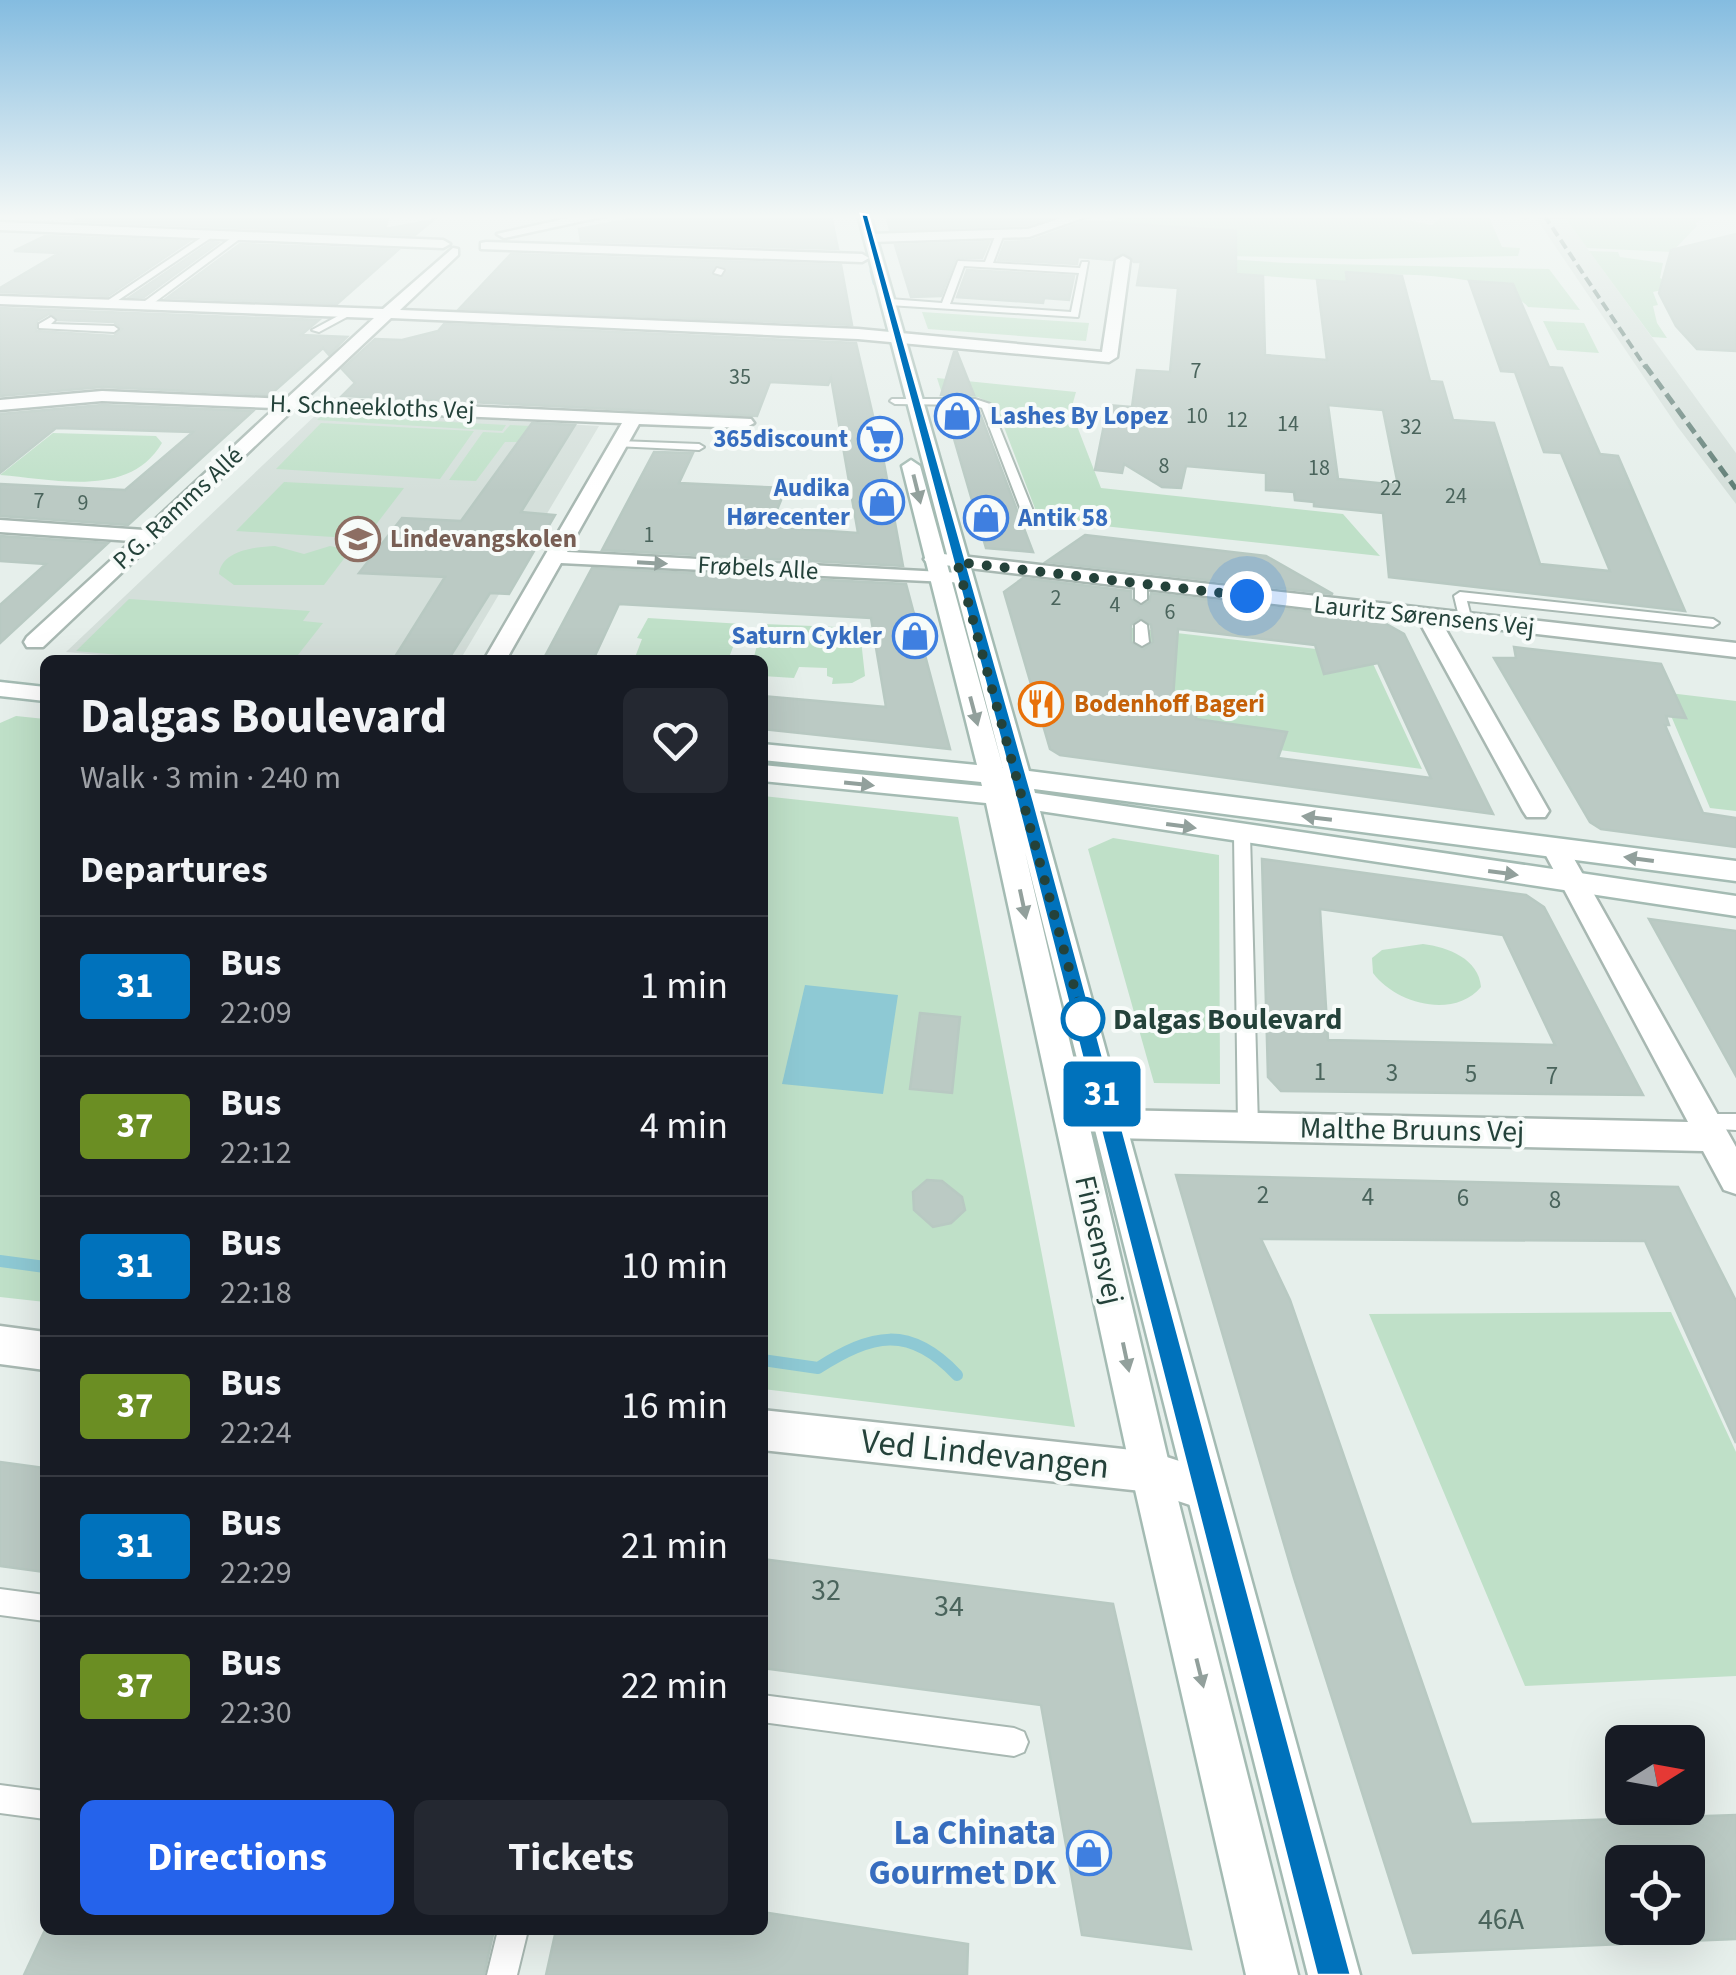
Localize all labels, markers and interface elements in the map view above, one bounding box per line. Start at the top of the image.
house number: 7 [1191,355,1202,387]
house number: 35 [729,361,751,393]
street label: H. Schneekloths Vej [269,385,475,429]
shop icon: Lashes By Lopez [934,393,980,439]
place label: Lashes By Lopez [990,398,1168,434]
house number: 10 [1186,400,1208,432]
house number: 12 [1226,404,1248,436]
house number: 14 [1277,408,1299,440]
house number: 32 [1400,411,1422,443]
supermarket icon: 365discount [857,416,903,462]
place label: 365discount [713,421,848,457]
street label: P.G. Ramms Allé [105,438,251,578]
house number: 8 [1159,450,1170,482]
house number: 18 [1308,452,1330,484]
place label: Audika Hørecenter [726,470,850,535]
house number: 22 [1380,472,1402,504]
one-way arrow [910,474,925,505]
shop icon: Audika Hørecenter [859,479,905,525]
house number: 24 [1445,480,1467,512]
house number: 7 [34,485,45,517]
house number: 9 [78,487,88,519]
shop icon: Antik 58 [963,495,1009,541]
place label: Antik 58 [1017,500,1108,536]
school or university icon: Lindevangskolen [335,516,381,562]
house number: 1 [644,519,654,551]
place label: Lindevangskolen [390,521,577,557]
street label: Frøbels Alle [697,547,819,589]
one-way arrow [637,555,669,571]
your location [1222,571,1272,621]
house number: 2 [1051,582,1061,614]
street label: Lauritz Sørensens Vej [1312,587,1536,645]
house number: 4 [1110,589,1121,621]
house number: 6 [1165,596,1176,628]
shop icon: Saturn Cykler [892,613,938,659]
place label: Saturn Cykler [731,618,882,654]
restaurant icon: Bodenhoff Bageri [1018,681,1064,727]
text: Dalgas Boulevard [80,683,447,751]
place label: Bodenhoff Bageri [1074,686,1265,722]
button: heart [623,688,728,793]
one-way arrow [966,696,982,727]
text: Walk · 3 min · 240 m [80,755,341,801]
one-way arrow [844,776,876,792]
one-way arrow [1301,810,1332,826]
one-way arrow [1166,818,1198,834]
text: Departures [80,843,268,897]
one-way arrow [1623,850,1655,866]
one-way arrow [1488,866,1519,882]
one-way arrow [1015,888,1031,919]
text: Bus [220,936,281,990]
text: 1 min [640,959,728,1013]
text: 31 [117,961,153,1011]
text: 22:09 [220,990,292,1036]
marker: Dalgas Boulevard [1062,998,1104,1040]
place label: Dalgas Boulevard [1113,998,1343,1041]
house number: 1 [1314,1054,1326,1090]
house number: 3 [1386,1055,1398,1091]
house number: 5 [1465,1056,1477,1092]
house number: 7 [1546,1058,1558,1094]
line badge: 31 [1057,1062,1147,1126]
text: 31 [1084,1069,1120,1119]
text: Bus [220,1076,281,1130]
text: 4 min [640,1099,728,1153]
text: 37 [117,1101,153,1151]
street label: Malthe Bruuns Vej [1299,1107,1525,1153]
text: 22:12 [220,1130,292,1176]
street label: Finsensvej [1063,1171,1135,1309]
house number: 2 [1257,1177,1269,1213]
house number: 4 [1362,1179,1374,1215]
house number: 6 [1457,1180,1469,1216]
house number: 8 [1549,1182,1561,1218]
text: Bus [220,1216,281,1270]
text: 10 min [621,1239,728,1293]
text: 31 [117,1241,153,1291]
text: 22:18 [220,1270,292,1316]
one-way arrow [1119,1342,1134,1373]
text: Bus [220,1356,281,1410]
text: 16 min [621,1379,728,1433]
text: 37 [117,1381,153,1431]
text: 22:24 [220,1410,292,1456]
street label: Ved Lindevangen [859,1416,1111,1492]
text: Bus [220,1496,281,1550]
text: 21 min [621,1519,728,1573]
text: 31 [117,1521,153,1571]
text: 22:29 [220,1550,292,1596]
house number: 32 [811,1569,841,1612]
house number: 34 [934,1585,964,1628]
text: Bus [220,1636,281,1690]
one-way arrow [1192,1658,1208,1689]
text: 22 min [621,1659,728,1713]
text: 37 [117,1661,153,1711]
text: 22:30 [220,1690,292,1736]
north arrow [1605,1725,1705,1825]
map controls [1605,1725,1705,1945]
button: Directions [80,1800,394,1915]
button: Tickets [414,1800,728,1915]
place label: La Chinata Gourmet DK [869,1808,1057,1898]
shop icon: La Chinata Gourmet DK [1066,1830,1112,1876]
button: locate [1605,1845,1705,1945]
house number: 46A [1478,1898,1525,1941]

